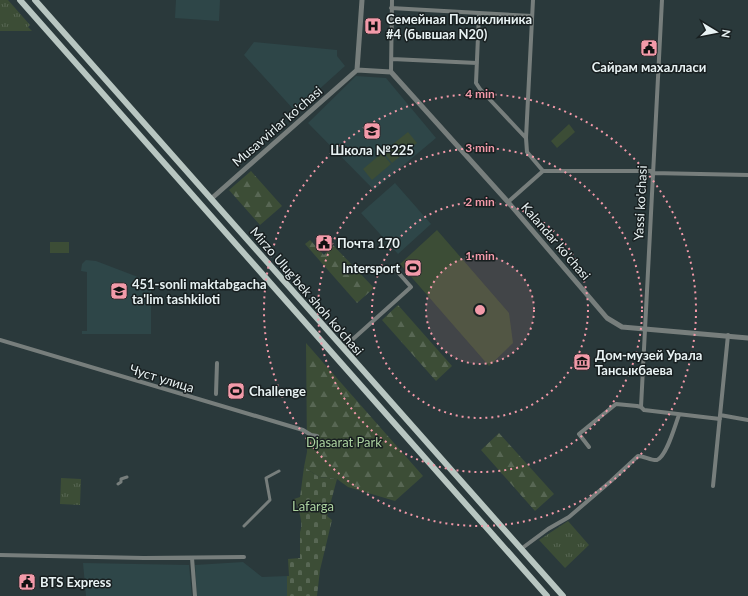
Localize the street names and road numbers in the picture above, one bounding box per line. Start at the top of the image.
street label: Musavvirlar ko'chasi [229,83,325,169]
street label: Yassi ko'chasi [630,165,650,241]
street label: Kalandar ko'chasi [518,199,594,283]
street label: Mirzo Ulug'bek shoh ko'chasi [247,224,367,358]
street label: Чуст улица [128,361,196,395]

